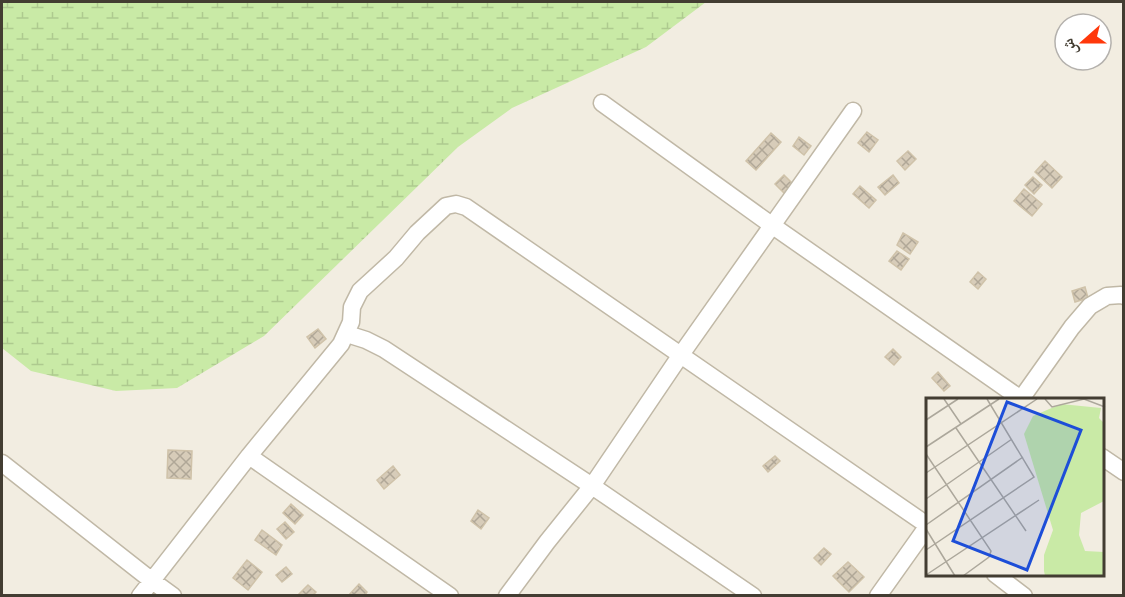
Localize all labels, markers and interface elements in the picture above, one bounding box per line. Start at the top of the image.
north arrow [1053,12,1113,72]
text: ش [1057,35,1082,59]
inset map [926,398,1104,576]

